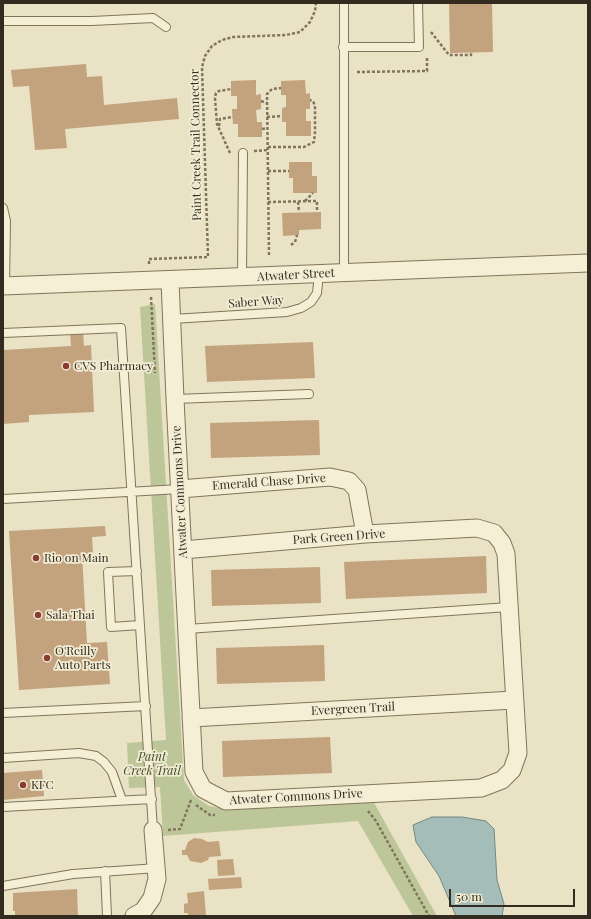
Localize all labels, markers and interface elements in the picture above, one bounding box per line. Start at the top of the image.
street label: Paint Creek Trail Connector [187,69,205,221]
street label: Atwater Street [257,266,335,284]
street label: Saber Way [228,293,284,311]
place label: CVS Pharmacy [74,359,153,373]
marker: CVS Pharmacy [61,361,71,371]
street label: Atwater Commons Drive [169,425,191,559]
street label: Emerald Chase Drive [212,471,326,493]
street label: Park Green Drive [292,527,386,547]
place label: Rio on Main [44,551,109,565]
marker: Rio on Main [31,553,41,563]
place label: Sala Thai [46,608,95,622]
marker: Sala Thai [33,610,43,620]
place label: O'Reilly Auto Parts [55,644,111,672]
marker: O'Reilly Auto Parts [42,653,52,663]
street label: Evergreen Trail [311,700,395,718]
park label: Paint Creek Trail [123,750,181,778]
place label: KFC [31,778,54,792]
marker: KFC [18,780,28,790]
street label: Atwater Commons Drive [229,786,363,808]
scale bar [451,881,577,907]
text: 50 m [456,888,482,904]

